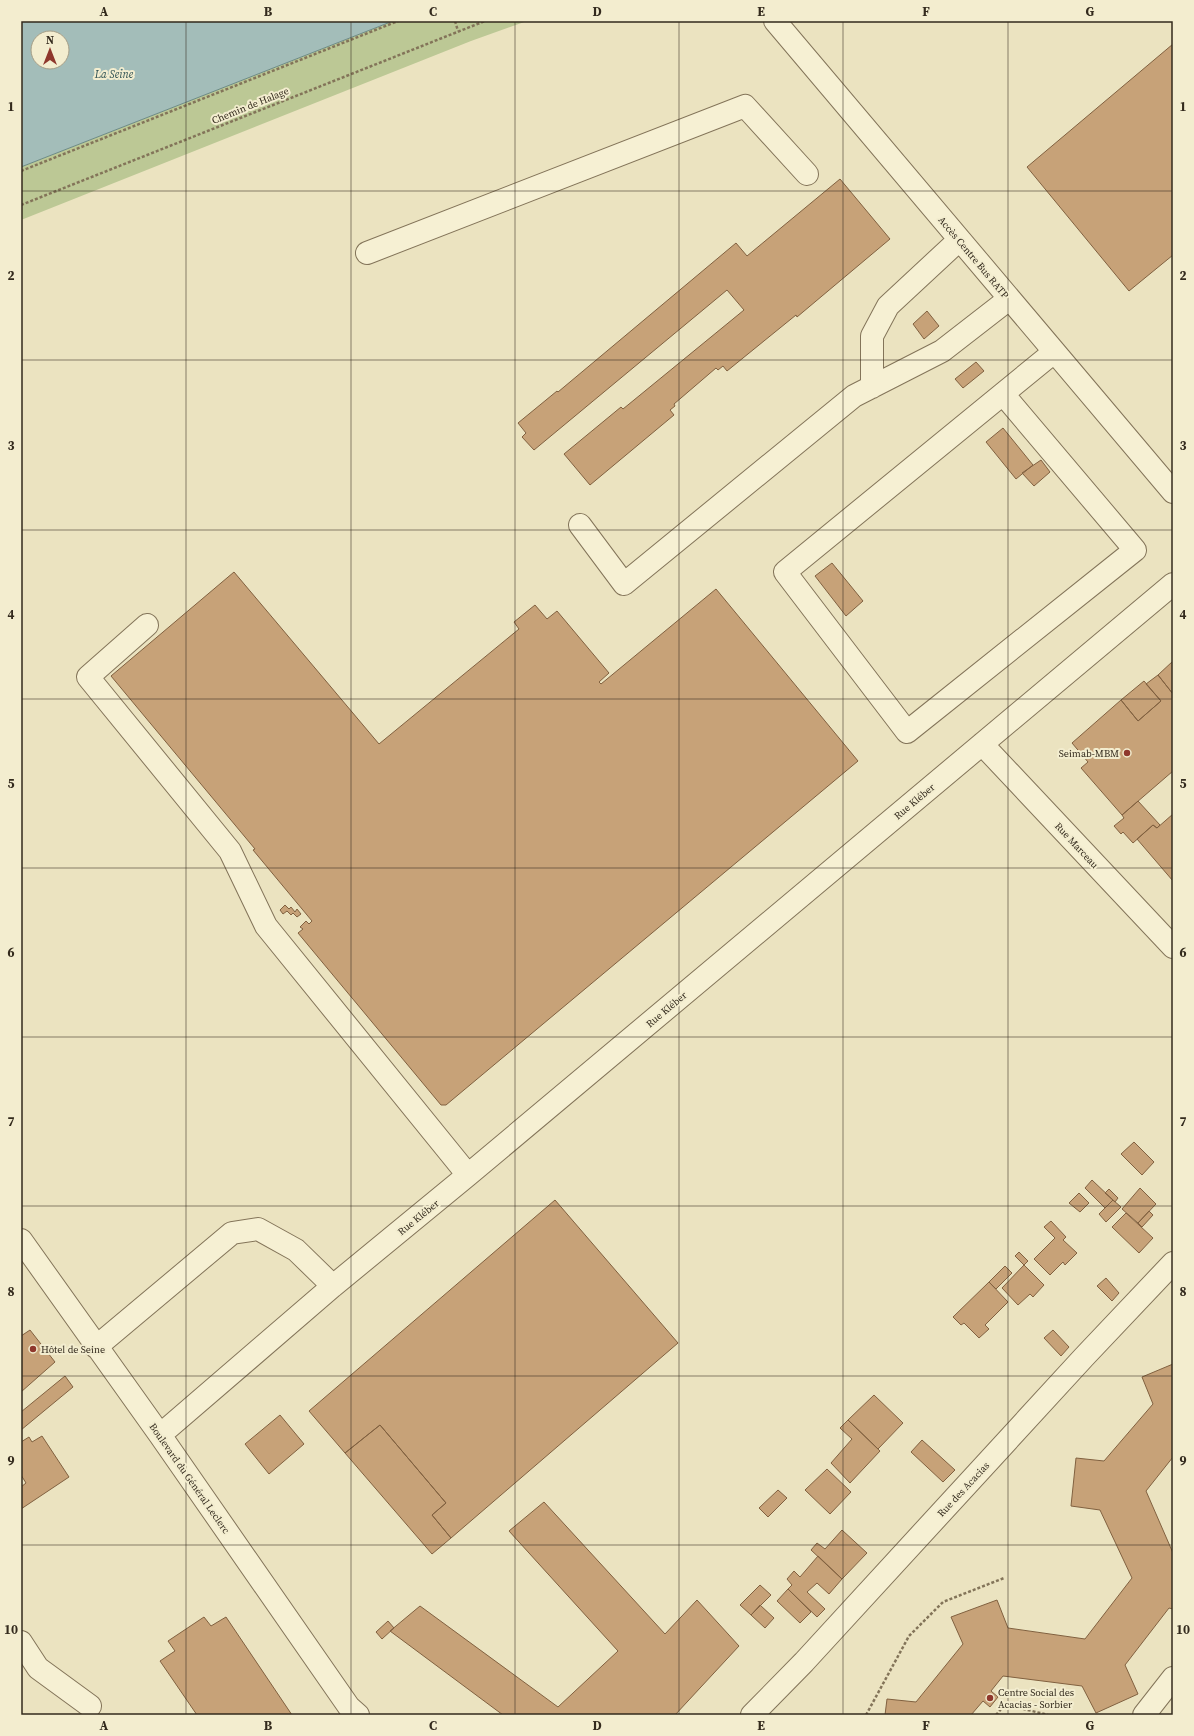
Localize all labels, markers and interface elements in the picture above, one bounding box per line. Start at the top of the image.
text: A [100,3,109,20]
text: B [264,3,273,20]
text: C [429,3,437,20]
text: D [592,3,602,20]
text: E [757,3,765,20]
text: F [922,3,930,20]
text: G [1086,3,1095,20]
north arrow [30,30,70,70]
text: N [46,33,54,48]
water label: La Seine [94,67,134,82]
street label: Chemin de Halage [210,84,291,127]
text: 1 [7,98,15,115]
text: 1 [1179,98,1187,115]
street label: Accès Centre Bus RATP [935,214,1012,301]
text: 2 [7,267,15,284]
text: 2 [1179,267,1187,284]
text: 3 [7,437,15,454]
text: 3 [1179,437,1187,454]
text: 4 [7,606,15,623]
text: 4 [1179,606,1187,623]
place label: Seimab-MBM [1059,747,1119,760]
marker: Seimab-MBM [1122,748,1132,758]
text: 5 [7,775,15,792]
text: 5 [1179,775,1187,792]
street label: Rue Kléber [891,780,938,822]
street label: Rue Marceau [1052,820,1101,871]
text: 6 [7,944,15,961]
text: 6 [1179,944,1187,961]
street label: Rue Kléber [643,988,690,1030]
text: 7 [7,1113,15,1130]
text: 7 [1179,1113,1187,1130]
street label: Rue Kléber [395,1196,442,1238]
text: 8 [7,1283,15,1300]
text: 8 [1179,1283,1187,1300]
place label: Hôtel de Seine [41,1343,105,1356]
marker: Hôtel de Seine [28,1344,38,1354]
street label: Boulevard du Général Leclerc [146,1421,233,1536]
text: 9 [7,1452,15,1469]
text: 9 [1179,1452,1187,1469]
street label: Rue des Acacias [935,1459,992,1520]
text: 10 [4,1621,18,1638]
text: 10 [1176,1621,1190,1638]
place label: Centre Social des Acacias - Sorbier [998,1686,1074,1711]
marker: Centre Social des Acacias - Sorbier [985,1693,995,1703]
text: A [100,1717,109,1734]
text: B [264,1717,273,1734]
text: C [429,1717,437,1734]
text: D [592,1717,602,1734]
text: E [757,1717,765,1734]
text: F [922,1717,930,1734]
text: G [1086,1717,1095,1734]

